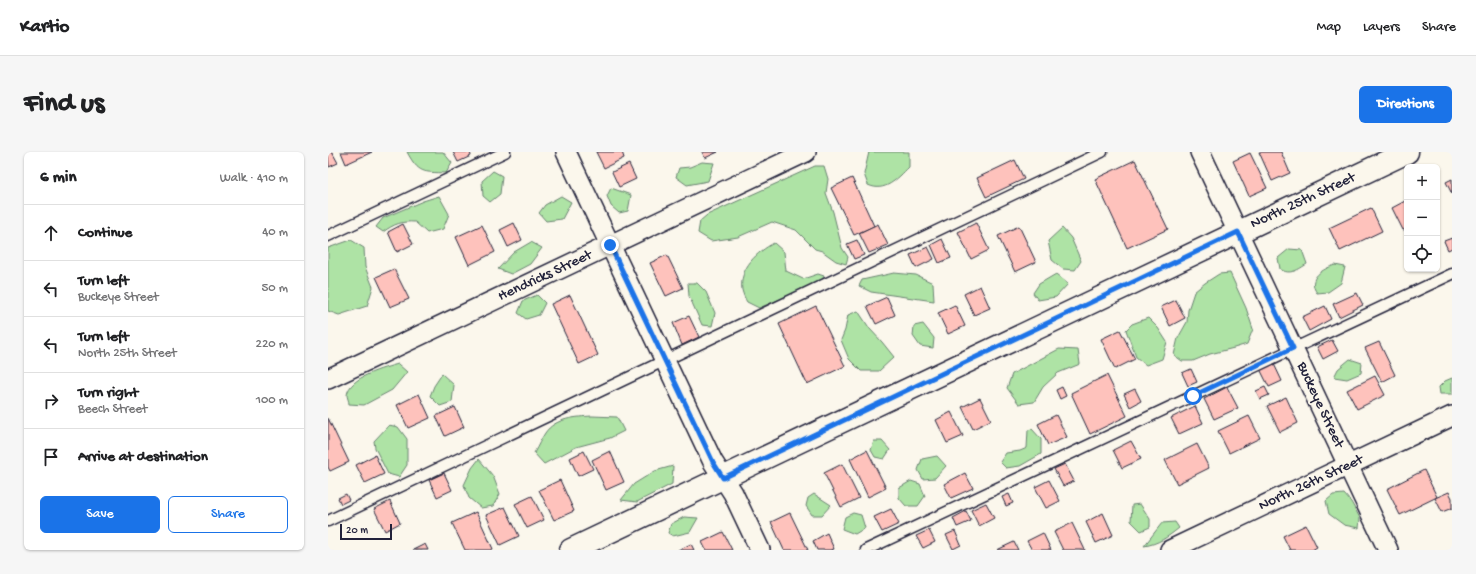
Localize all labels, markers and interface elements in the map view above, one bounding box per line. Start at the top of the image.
text: Kartio [20,16,69,39]
text: Map [1317,19,1341,36]
text: Layers [1363,19,1400,36]
text: Share [1422,19,1456,36]
button: Directions [1359,86,1452,123]
text: Find us [24,88,104,121]
map controls [1404,164,1440,272]
button: + [1404,164,1440,200]
text: 6 min [40,168,76,188]
street label: North 25th Street [1248,168,1360,233]
text: Walk · 410 m [220,171,288,186]
button: − [1404,200,1440,236]
icon: ahead [40,222,62,244]
text: Continue [78,224,132,242]
text: 40 m [262,225,288,240]
route end [601,236,619,254]
button: locate [1404,236,1440,272]
street label: Hendricks Street [495,246,597,306]
text: Turn left [78,272,129,290]
icon: left [40,278,62,300]
text: 50 m [261,281,288,296]
text: Buckeye Street [78,290,159,305]
text: Turn left [78,328,129,346]
icon: left [40,334,62,356]
text: 220 m [256,337,288,352]
text: North 25th Street [78,346,176,361]
street label: Buckeye Street [1292,358,1349,453]
text: Turn right [78,384,138,402]
route start [1184,387,1202,405]
icon: right [40,390,62,412]
text: 100 m [256,393,288,408]
text: Beech Street [78,402,147,417]
icon: arrive [40,446,62,468]
text: Arrive at destination [78,448,208,466]
street label: North 26th Street [1256,450,1368,515]
button: Save [40,496,160,533]
button: Share [168,496,288,533]
scale bar [340,522,392,541]
text: 20 m [346,525,368,537]

